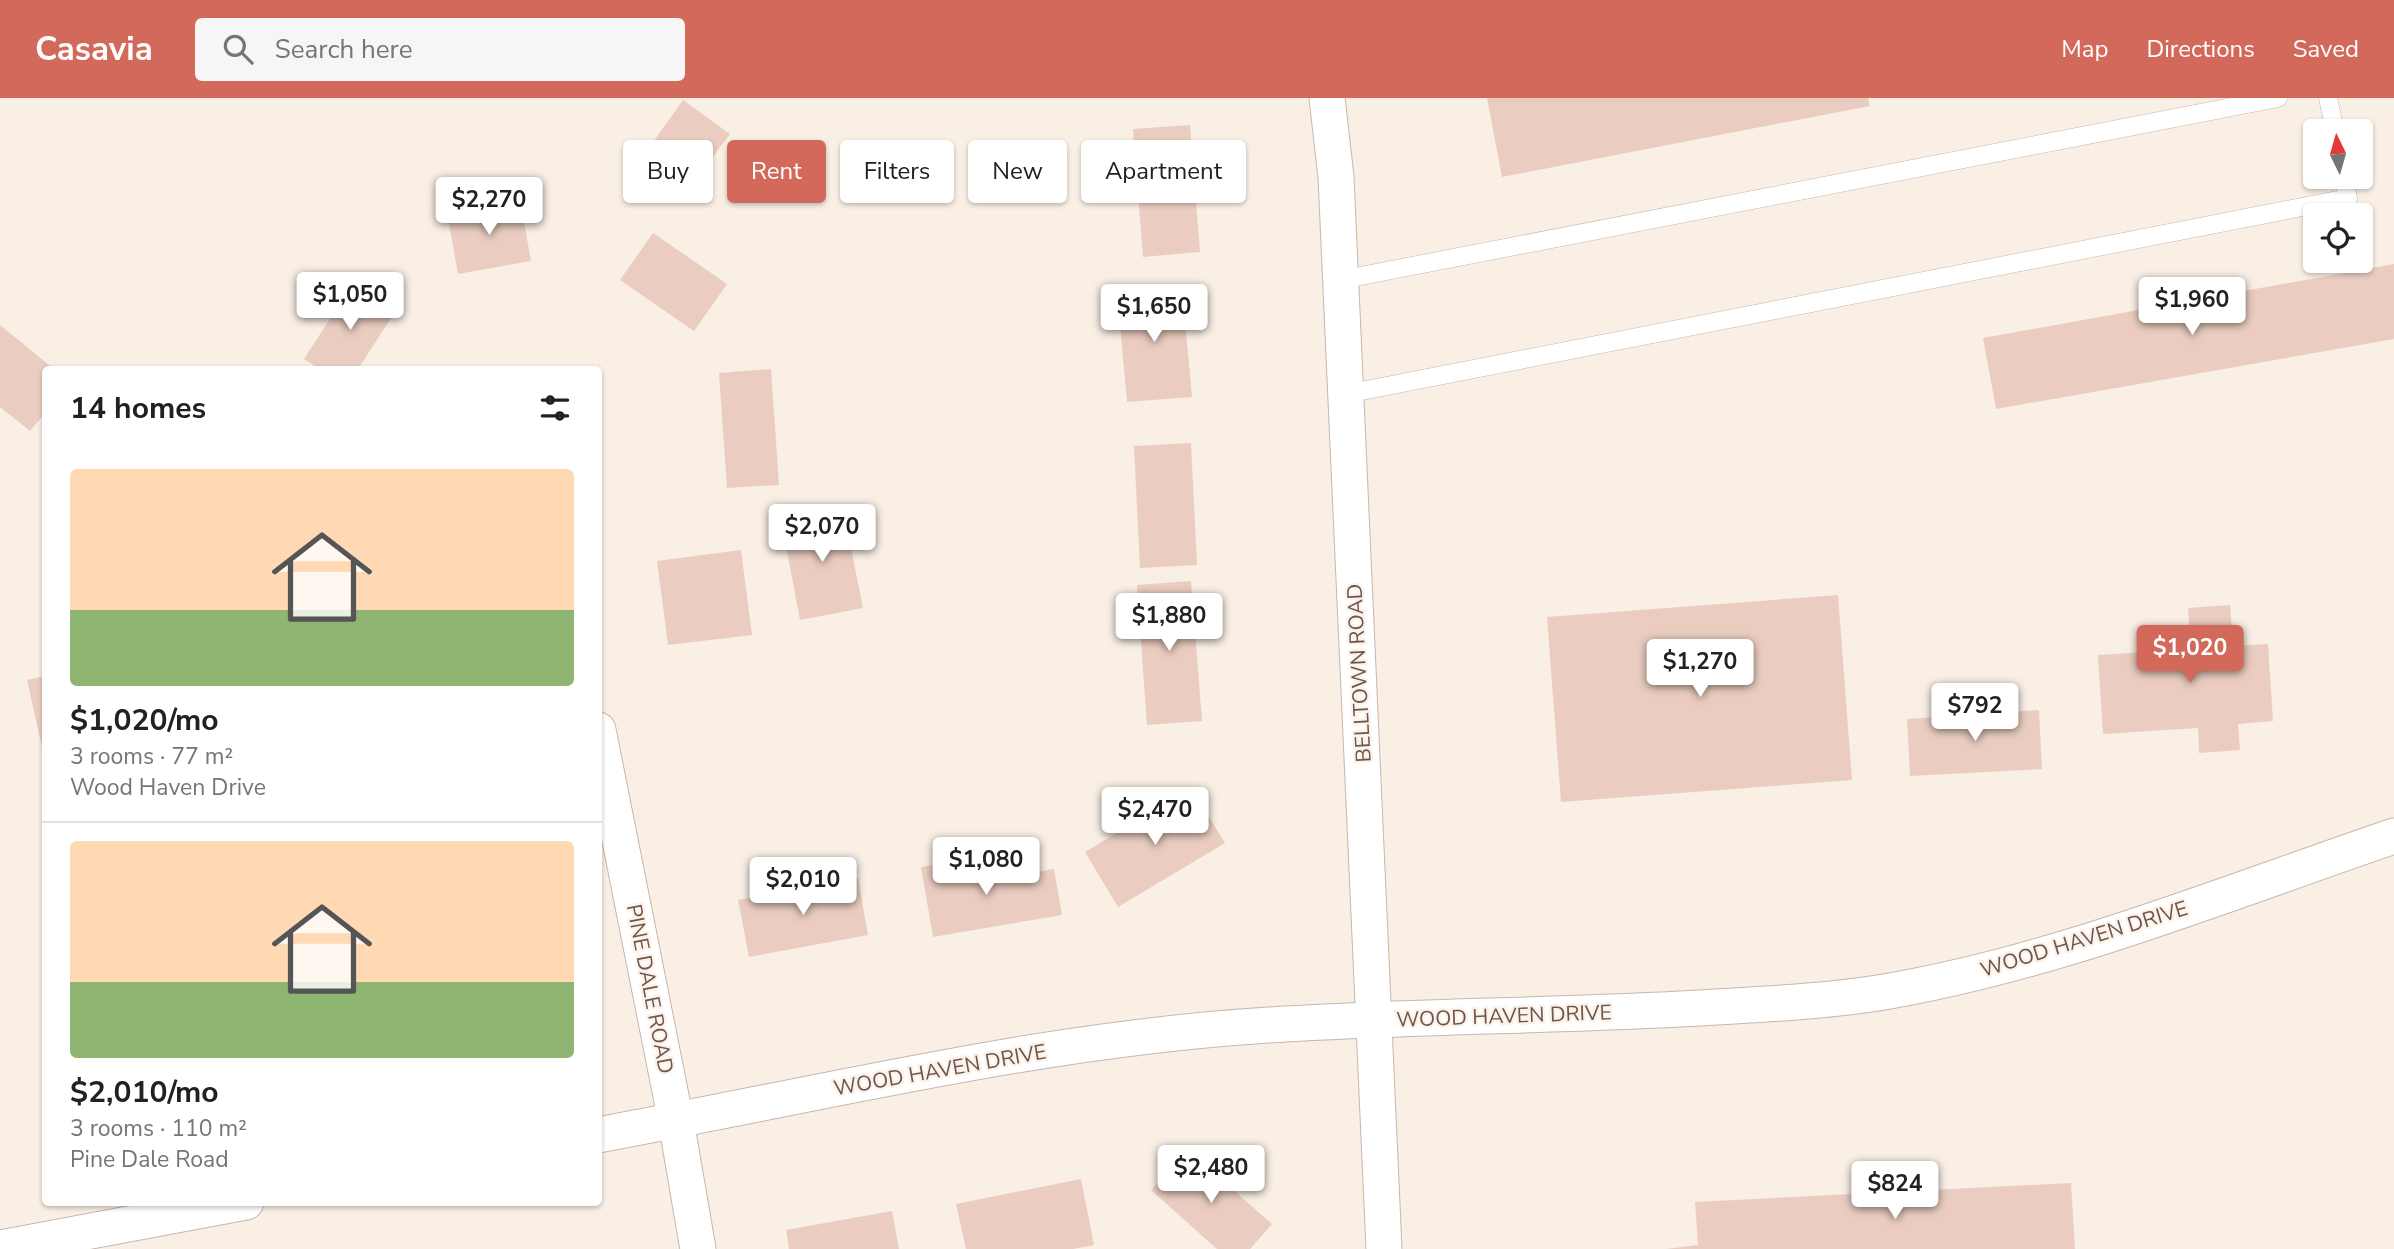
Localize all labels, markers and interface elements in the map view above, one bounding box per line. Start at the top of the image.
search box [195,18,685,81]
text: Casavia [35,27,153,72]
icon: search [219,30,257,68]
text: Search here [275,32,413,67]
text: Map [2061,33,2108,65]
text: Directions [2146,33,2255,65]
text: Saved [2293,33,2359,65]
north arrow [2303,119,2373,189]
map controls [2303,119,2373,273]
chip: Buy [623,140,713,203]
chip: Rent [727,140,826,203]
chip: Filters [840,140,954,203]
chip: New [968,140,1067,203]
chip: Apartment [1081,140,1246,203]
pin: $2,270 [432,178,546,237]
text: $2,270 [452,184,526,215]
button: locate [2303,203,2373,273]
pin: $1,050 [293,272,407,332]
pin: $1,960 [2135,278,2249,337]
text: $1,050 [313,279,387,310]
text: $1,960 [2155,284,2229,315]
pin: $1,650 [1097,285,1211,344]
text: $1,650 [1117,291,1191,322]
text: 14 homes [70,388,206,429]
icon: filters [536,389,574,427]
pin: $2,070 [765,504,879,564]
text: $2,070 [785,511,859,542]
icon: home [259,514,385,640]
street label: BELLTOWN ROAD [1340,583,1378,763]
pin: $1,880 [1112,594,1226,653]
text: $1,880 [1132,600,1206,631]
pin: $1,020 [2133,626,2247,685]
text: $1,020 [2153,632,2227,663]
pin: $1,270 [1643,640,1757,699]
text: $1,270 [1663,646,1737,677]
pin: $792 [1934,684,2016,743]
text: $792 [1947,690,2003,721]
text: $1,020/mo [70,700,219,741]
text: 3 rooms · 77 m² [70,741,233,772]
text: Wood Haven Drive [70,772,266,803]
pin: $2,470 [1098,788,1212,847]
text: $2,470 [1118,794,1192,825]
pin: $1,080 [929,838,1043,897]
text: $1,080 [949,844,1023,875]
pin: $2,010 [746,858,860,917]
text: $2,010 [766,864,840,895]
icon: home [259,886,385,1012]
street label: WOOD HAVEN DRIVE [1977,894,2191,984]
street label: PINE DALE ROAD [620,902,680,1076]
street label: WOOD HAVEN DRIVE [1396,998,1612,1034]
street label: WOOD HAVEN DRIVE [831,1038,1049,1102]
text: $2,010/mo [70,1072,219,1113]
text: 3 rooms · 110 m² [70,1113,247,1144]
text: Pine Dale Road [70,1144,229,1175]
pin: $2,480 [1154,1146,1268,1205]
text: $2,480 [1174,1152,1248,1183]
pin: $824 [1854,1162,1936,1221]
text: $824 [1867,1168,1923,1199]

